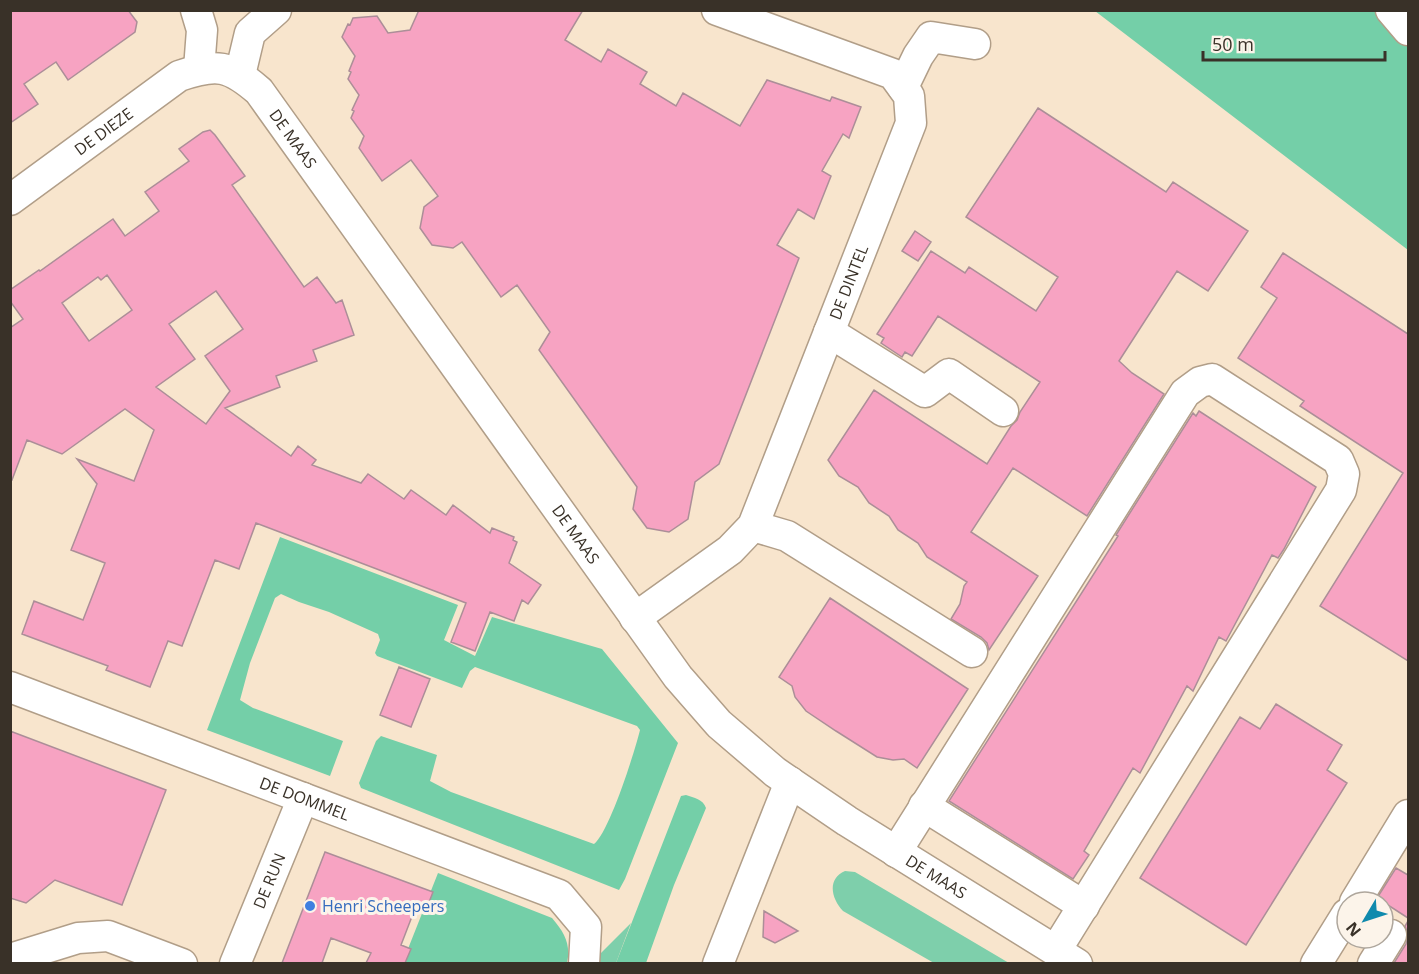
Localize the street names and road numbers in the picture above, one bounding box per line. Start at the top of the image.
street label: DE DIEZE [70,102,137,160]
street label: DE MAAS [264,105,322,173]
street label: DE DINTEL [824,241,873,323]
street label: DE MAAS [547,500,605,568]
street label: DE DOMMEL [256,772,353,826]
street label: DE MAAS [902,849,971,904]
street label: DE RUN [248,850,290,912]

